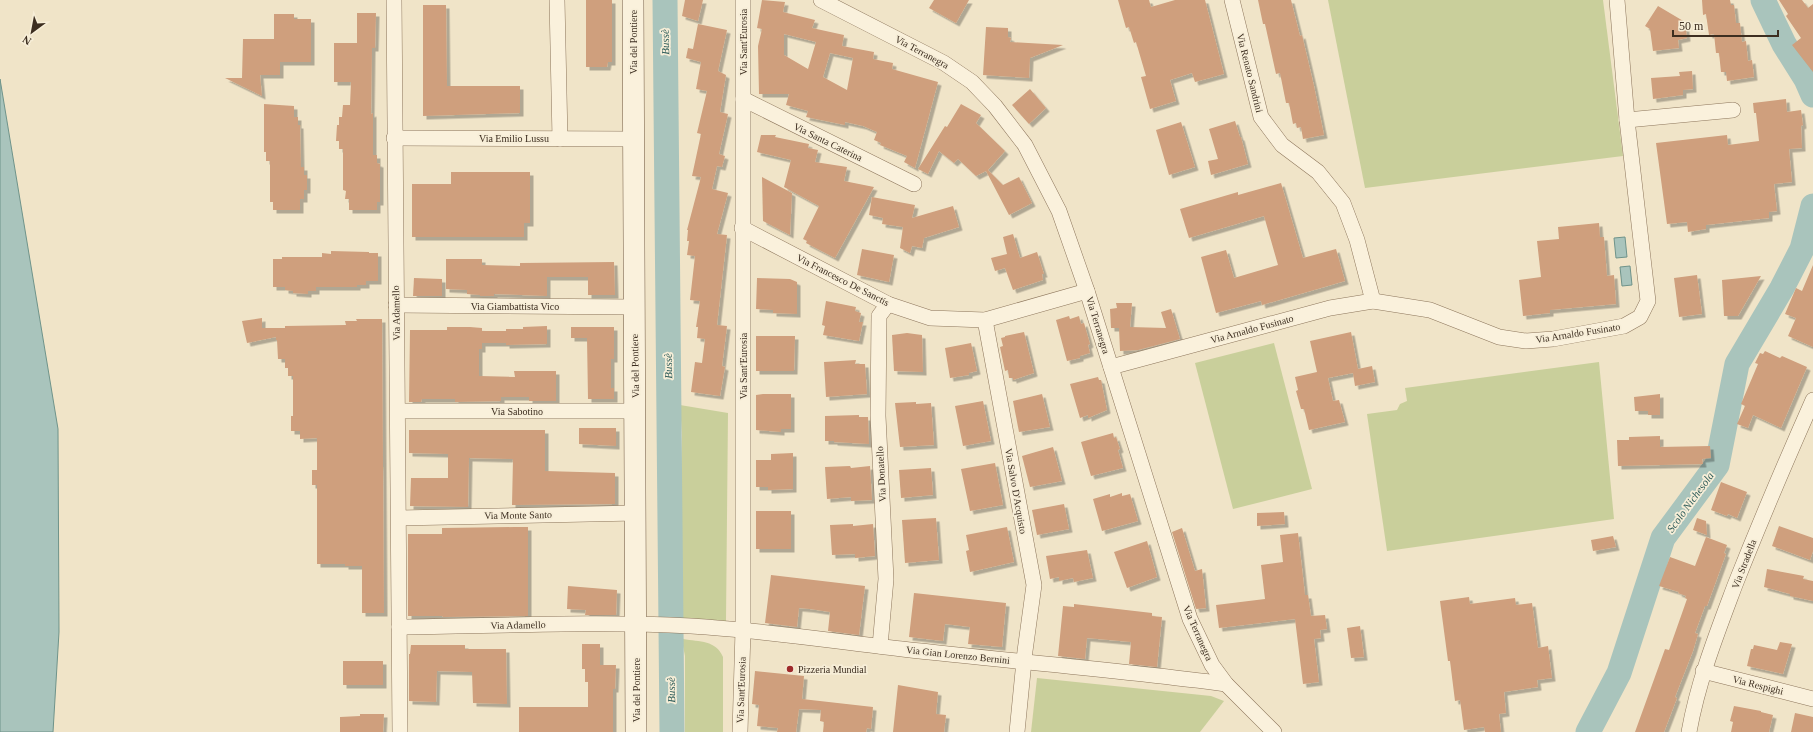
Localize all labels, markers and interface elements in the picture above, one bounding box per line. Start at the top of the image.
street label: Via Sant'Eurosia [738,8,749,75]
street label: Via del Pontiere [628,9,639,74]
north arrow [12,12,52,52]
scale bar [1673,12,1778,38]
text: 50 m [1679,19,1704,33]
water label: Bussè [659,29,671,55]
street label: Via Renato Sandrini [1235,32,1265,114]
text: N [20,33,33,48]
street label: Via Terranegra [893,33,951,71]
street label: Via Santa Caterina [792,121,865,164]
street label: Via Emilio Lussu [479,133,549,144]
street label: Via Francesco De Sanctis [795,252,891,308]
street label: Via Adamello [390,285,402,341]
street label: Via Terranegra [1084,295,1112,356]
street label: Via Giambattista Vico [471,301,559,312]
street label: Via Arnaldo Fusinato [1209,313,1295,345]
street label: Via Arnaldo Fusinato [1535,321,1621,345]
street label: Via Sant'Eurosia [738,332,749,399]
street label: Via del Pontiere [629,333,641,398]
water label: Bussè [662,353,674,379]
street label: Via Sabotino [491,406,543,417]
street label: Via Donatello [874,446,888,502]
street label: Via Salvo D'Acquisto [1003,447,1029,535]
water label: Scolo Nichesola [1664,469,1716,534]
street label: Via Monte Santo [484,509,552,521]
street label: Via Stradella [1730,537,1759,590]
street label: Via Terranegra [1181,604,1215,663]
street label: Via Adamello [490,619,546,631]
street label: Via Gian Lorenzo Bernini [906,644,1011,666]
street label: Via Sant'Eurosia [734,656,748,723]
street label: Via del Pontiere [631,657,642,722]
marker: Pizzeria Mundial [785,664,795,674]
place label: Pizzeria Mundial [798,664,867,675]
street label: Via Respighi [1731,673,1785,697]
water label: Bussè [665,677,677,703]

